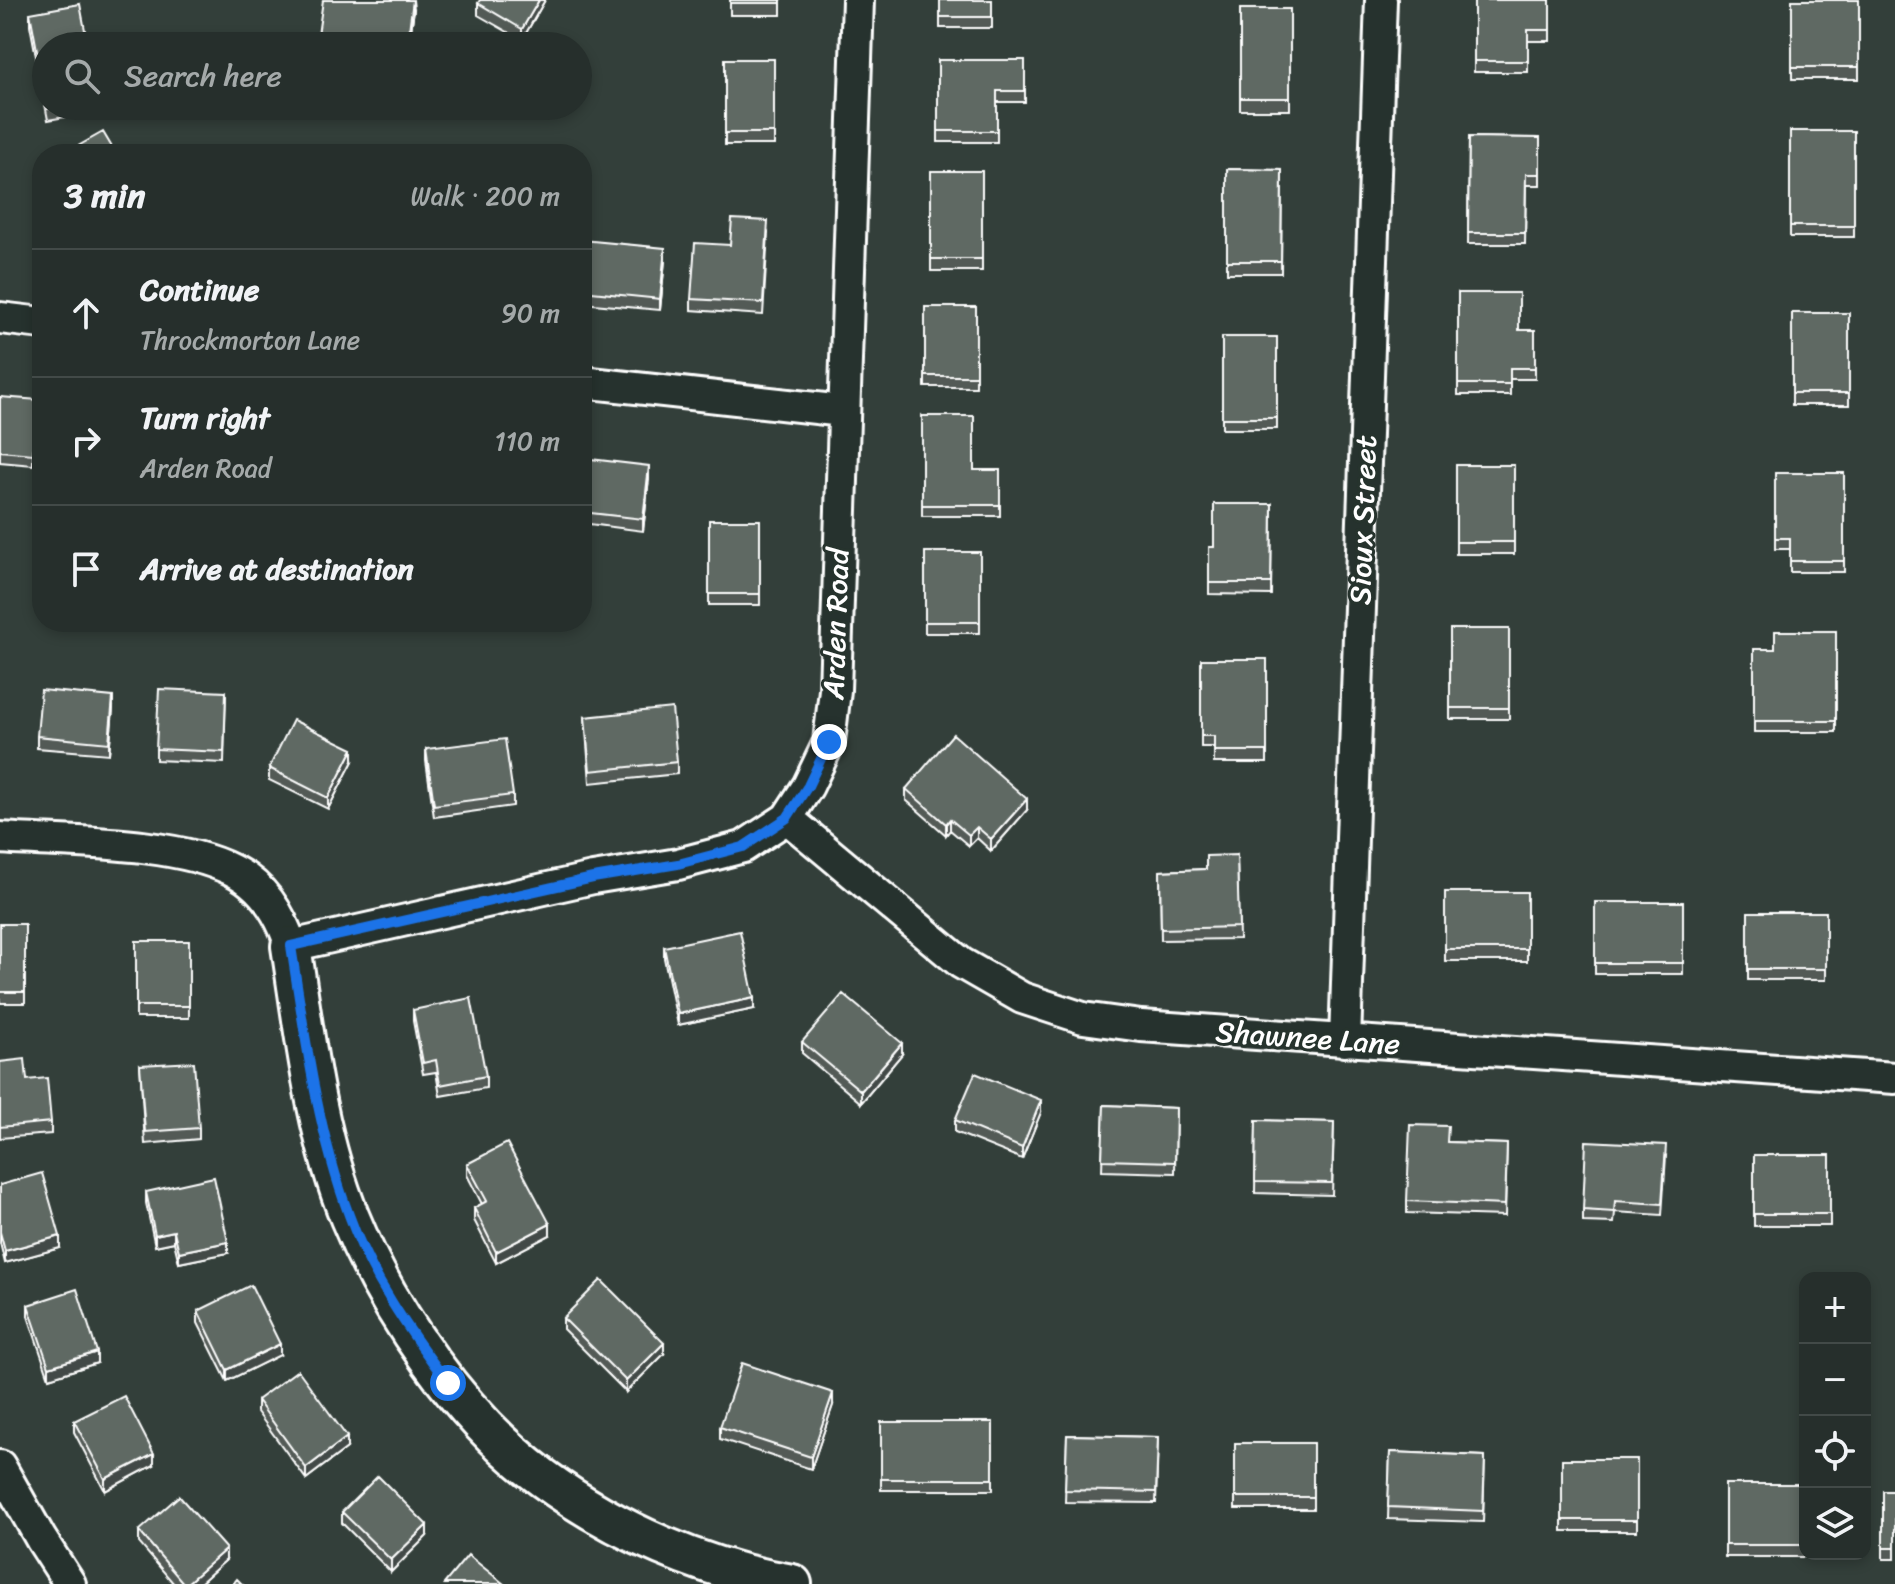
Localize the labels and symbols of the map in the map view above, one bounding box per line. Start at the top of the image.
street label: Sioux Street [1333,434,1393,606]
street label: Arden Road [806,545,866,702]
route end [811,724,847,760]
street label: Shawnee Lane [1214,1005,1402,1071]
route start [430,1365,466,1401]

